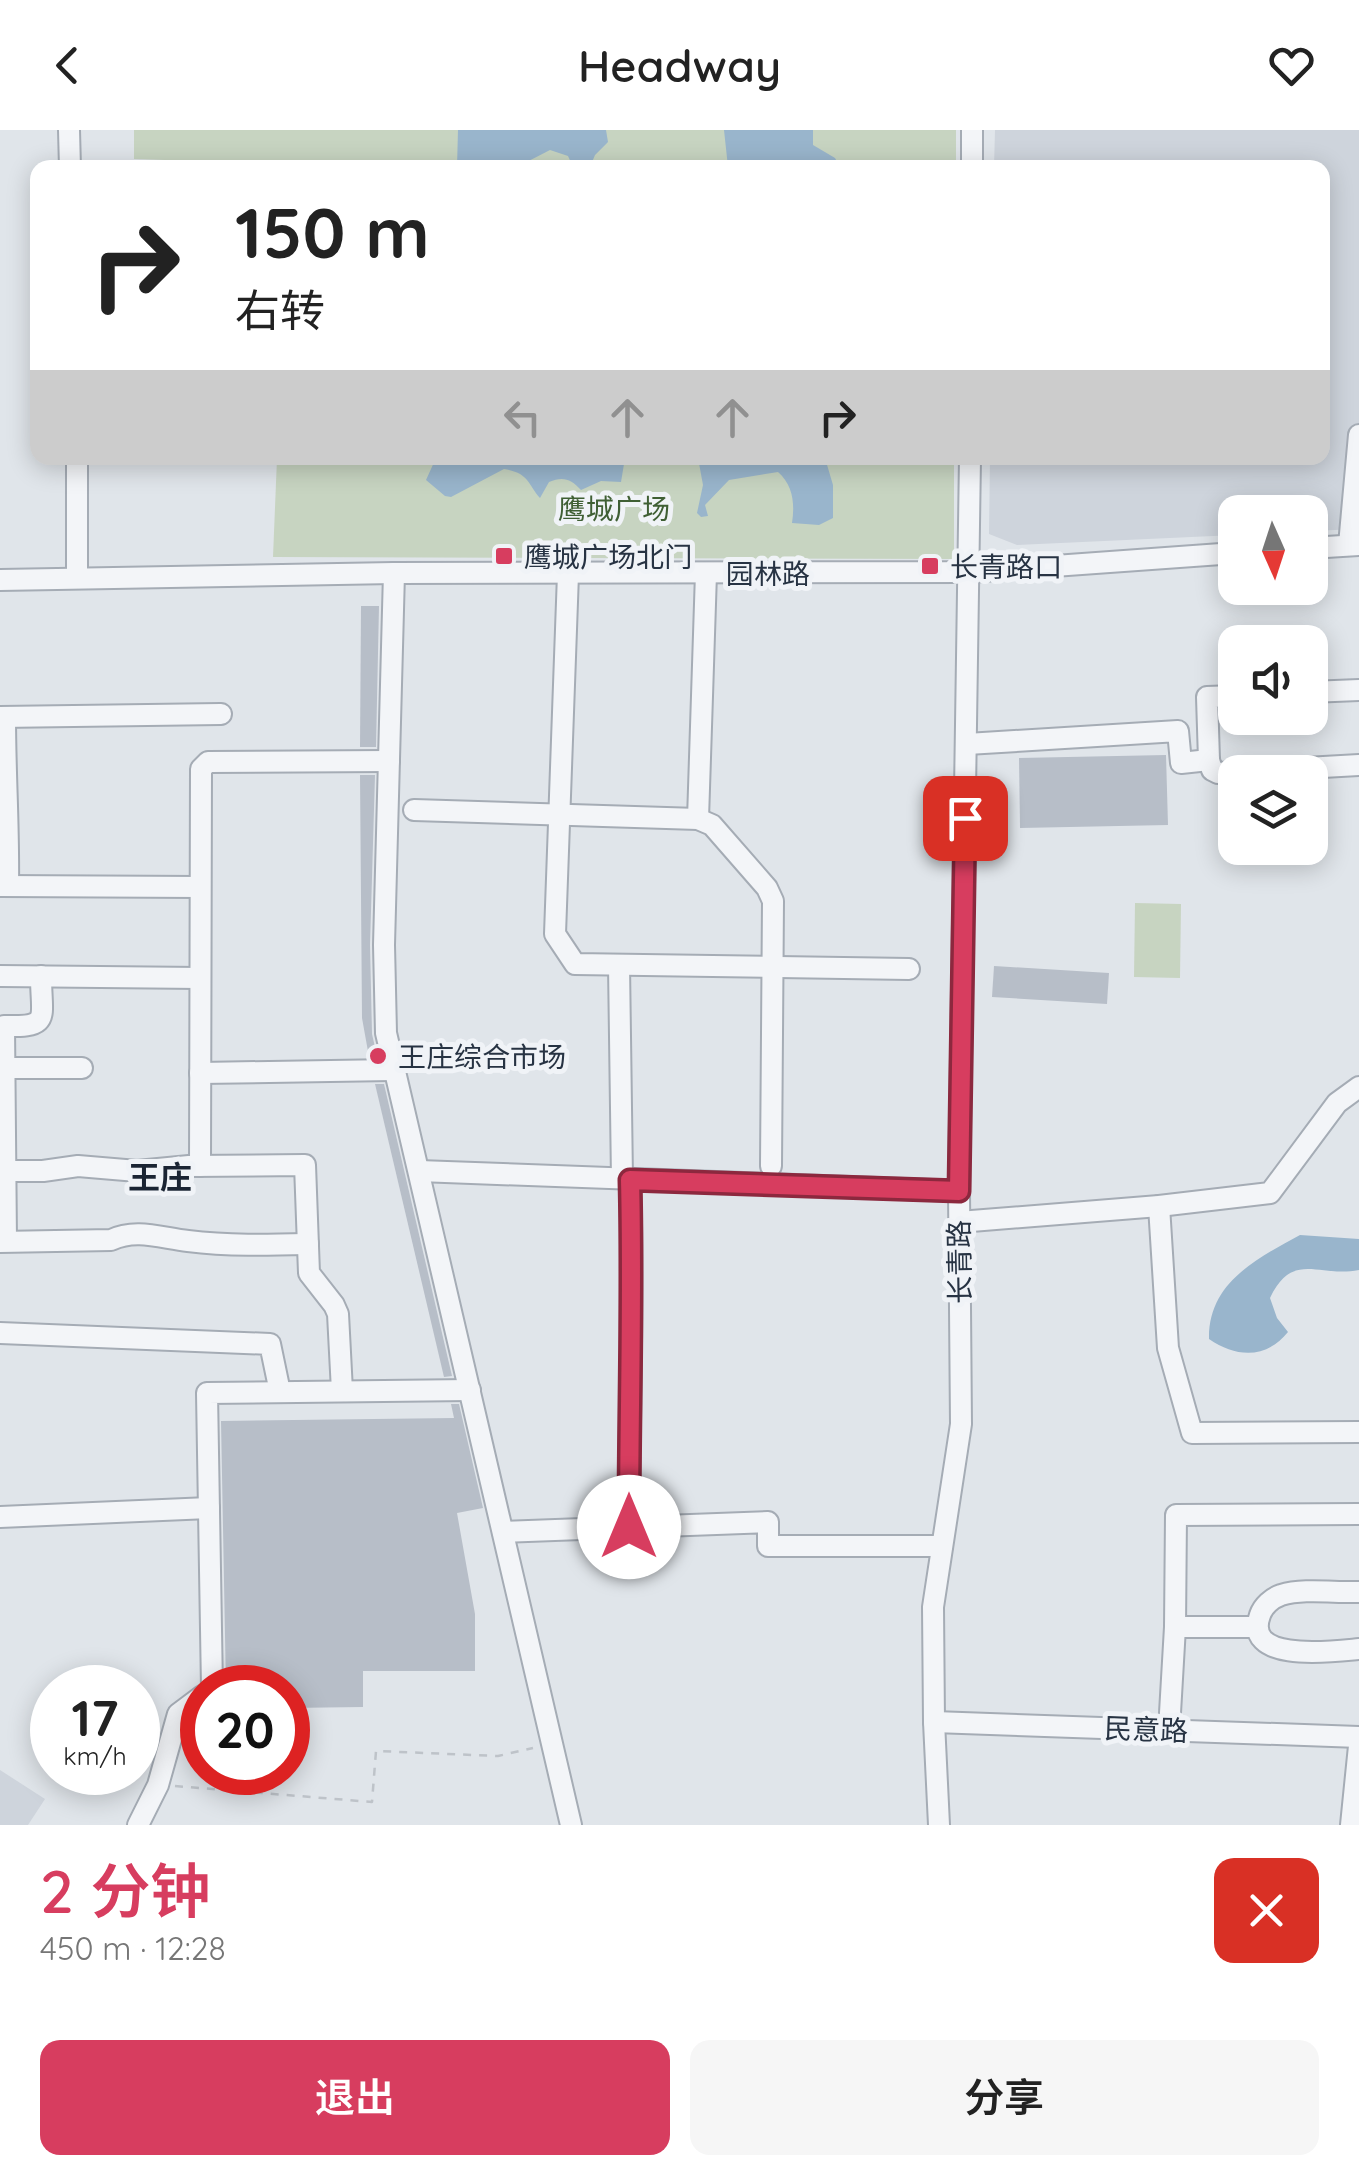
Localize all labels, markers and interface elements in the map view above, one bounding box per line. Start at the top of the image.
text: Headway [578,37,781,93]
icon: back [40,38,95,93]
icon: heart [1264,38,1319,93]
text: 150 m [235,188,430,276]
icon: right [70,200,200,330]
text: 右转 [235,282,325,338]
icon: left [495,390,550,445]
icon: ahead [600,390,655,445]
icon: ahead [705,390,760,445]
icon: right [810,390,865,445]
park label: 鹰城广场 [558,491,670,526]
north arrow [1218,495,1328,605]
map controls [1218,495,1328,865]
place label: 鹰城广场北门 [524,539,692,574]
marker: 鹰城广场北门 [493,545,515,567]
place label: 长青路口 [950,549,1062,584]
marker: 长青路口 [919,555,941,577]
street label: 园林路 [726,556,810,591]
button: sound [1218,625,1328,735]
button: layers [1218,755,1328,865]
pin [923,776,1008,861]
icon: arrive [938,791,993,846]
place label: 王庄综合市场 [398,1039,566,1074]
marker: 王庄综合市场 [367,1045,389,1067]
district label: 王庄 [128,1157,192,1197]
street label: 长青路 [941,1220,977,1304]
position arrow [577,1475,681,1579]
speed limit sign: 20 [180,1665,310,1795]
text: 17 [72,1686,118,1749]
street label: 民意路 [1103,1710,1189,1748]
text: km/h [63,1740,127,1771]
text: 2 分钟 [40,1853,211,1928]
button: close [1214,1858,1319,1963]
text: 450 m · 12:28 [40,1928,226,1968]
button: 退出 [40,2040,670,2155]
button: 分享 [690,2040,1319,2155]

